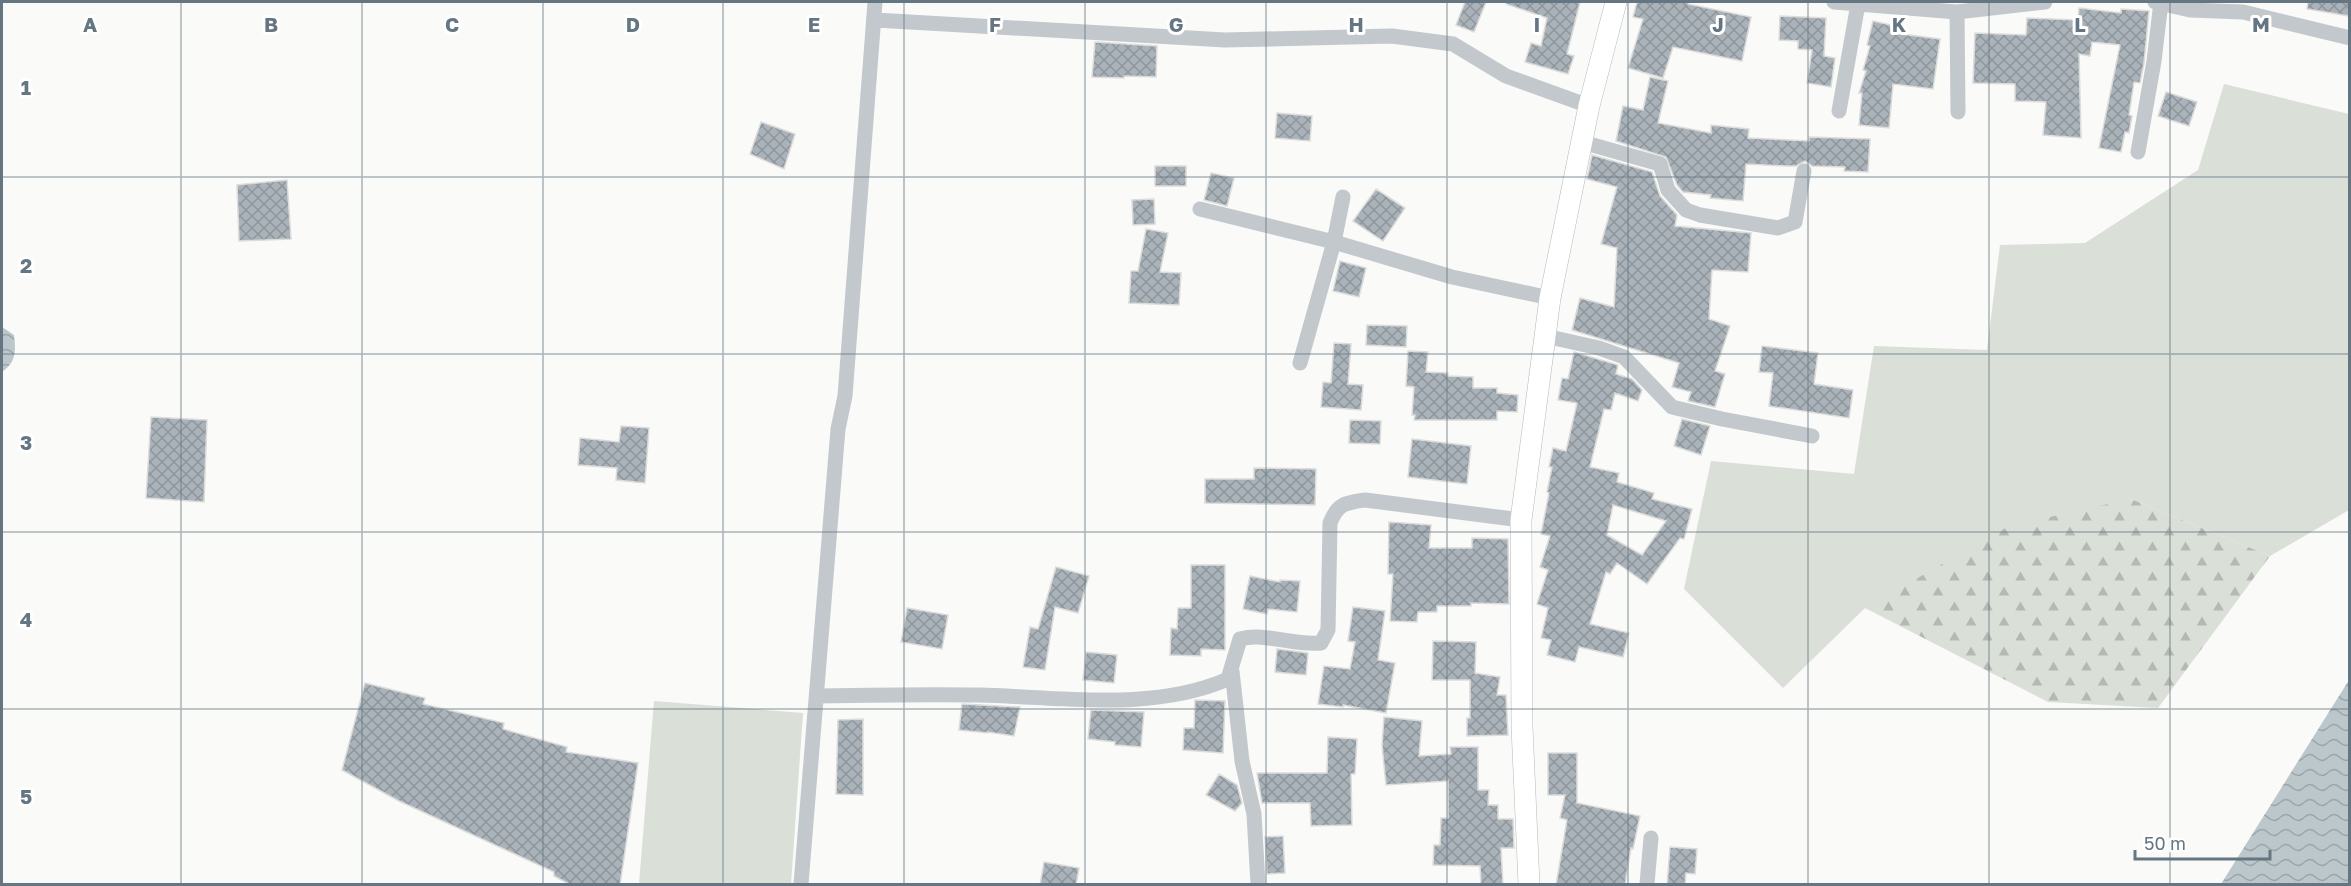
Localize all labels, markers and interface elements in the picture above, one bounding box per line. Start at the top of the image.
text: A [83,12,97,36]
text: B [264,12,278,36]
text: C [445,12,459,36]
text: D [626,12,640,36]
text: E [808,12,820,36]
text: F [989,12,1001,36]
text: G [1169,12,1183,36]
text: H [1348,12,1364,36]
text: I [1534,12,1540,36]
text: J [1712,12,1724,36]
text: K [1892,12,1907,36]
text: L [2074,12,2086,36]
text: M [2252,12,2270,36]
text: 1 [21,75,31,99]
text: 2 [20,253,32,277]
text: 3 [20,430,32,454]
text: 4 [20,607,32,631]
text: 5 [20,784,32,808]
scale bar [2135,823,2270,861]
text: 50 m [2144,832,2186,854]

